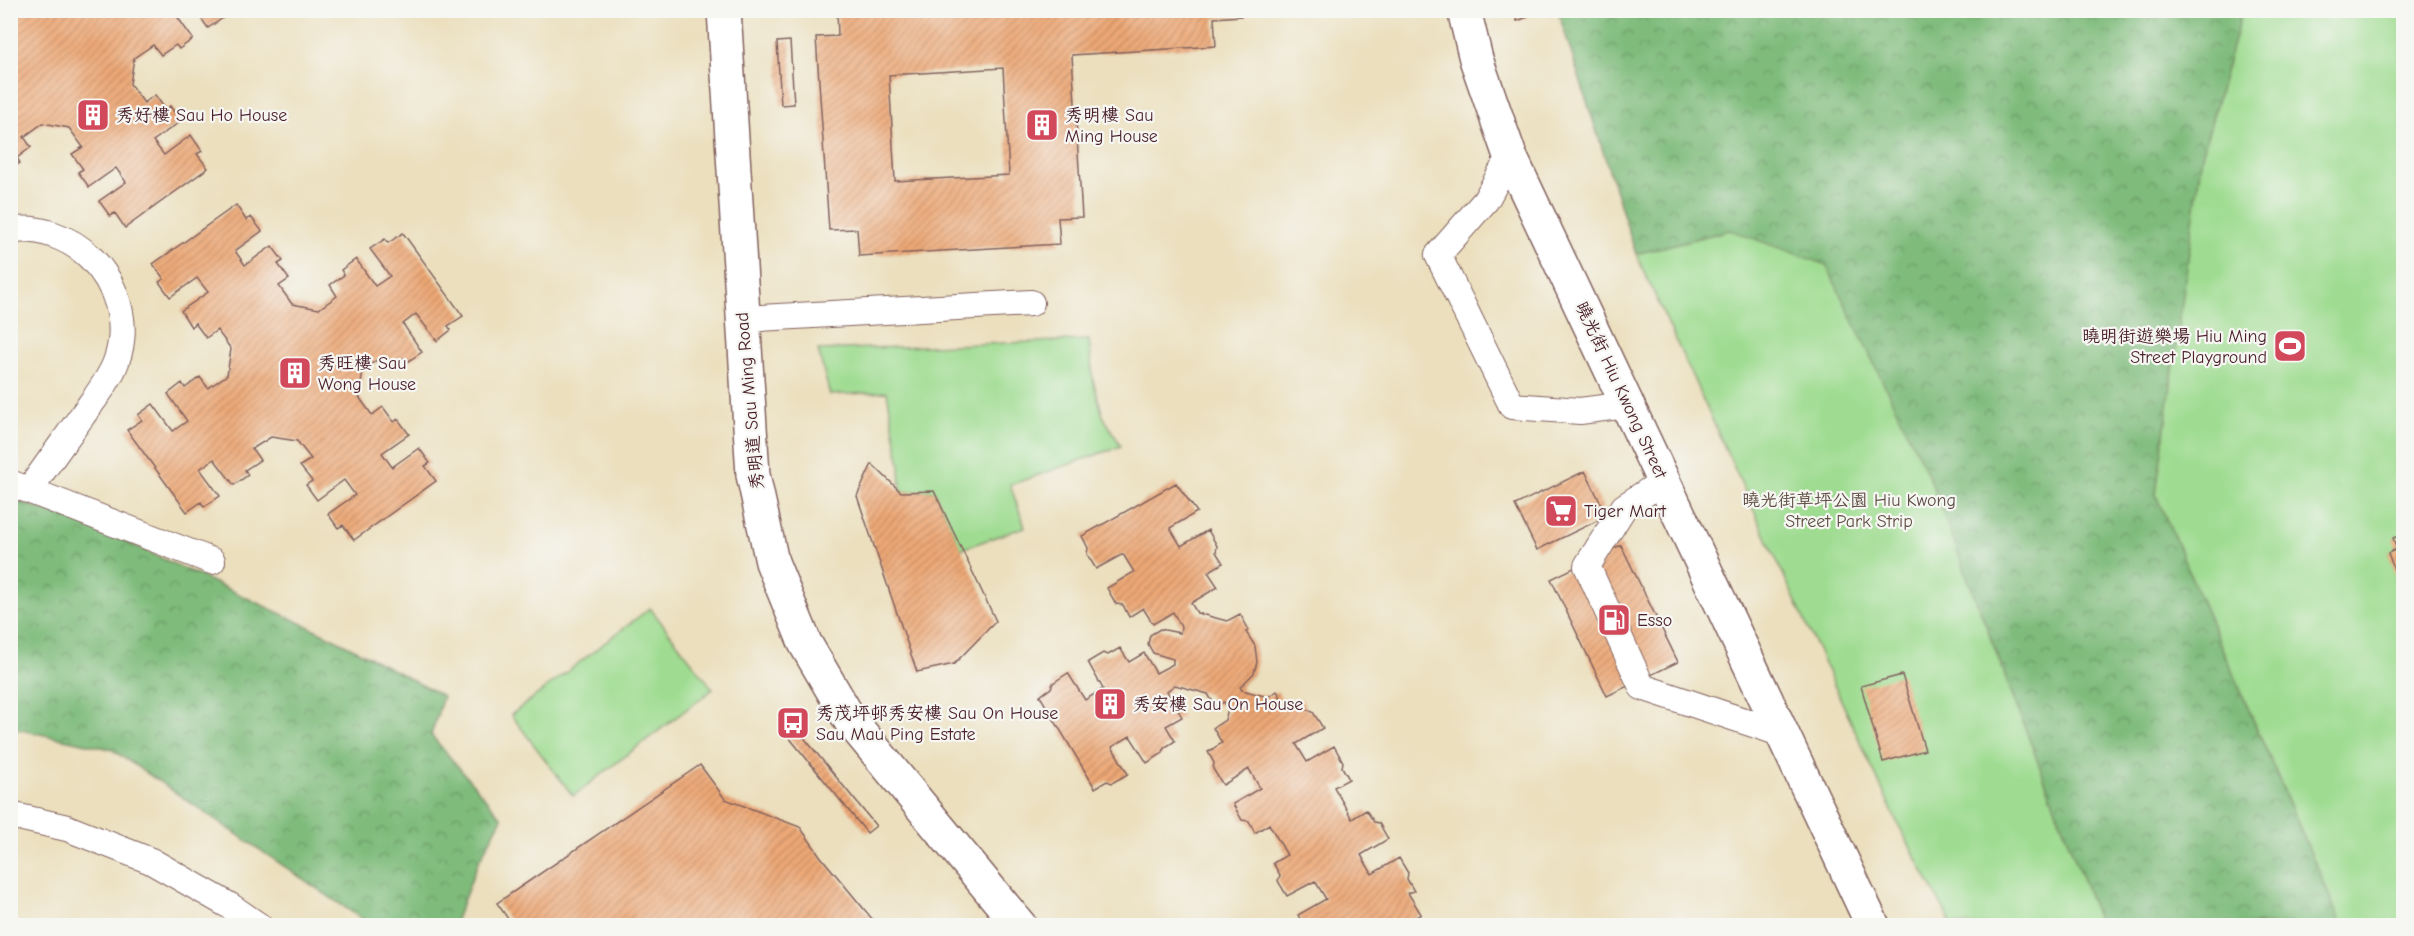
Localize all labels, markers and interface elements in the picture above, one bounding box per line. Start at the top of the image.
building icon: 秀好樓 Sau Ho House [75,97,111,133]
place label: 秀好樓 Sau Ho House [116,105,287,126]
place label: 秀明樓 Sau Ming House [1065,105,1158,147]
building icon: 秀明樓 Sau Ming House [1024,107,1060,143]
street label: 曉光街 Hiu Kwong Street [1571,298,1672,483]
street label: 秀明道 Sau Ming Road [732,311,768,491]
place label: 曉明街遊樂場 Hiu Ming Street Playground [2082,326,2267,368]
sports icon: 曉明街遊樂場 Hiu Ming Street Playground [2272,328,2308,364]
place label: 秀旺樓 Sau Wong House [318,353,416,395]
building icon: 秀旺樓 Sau Wong House [277,355,313,391]
park label: 曉光街草坪公園 Hiu Kwong Street Park Strip [1742,490,1956,532]
supermarket icon: Tiger Mart [1543,493,1579,529]
place label: Tiger Mart [1584,501,1667,522]
fuel station icon: Esso [1596,602,1632,638]
place label: Esso [1637,610,1672,631]
building icon: 秀安樓 Sau On House [1092,686,1128,722]
place label: 秀安樓 Sau On House [1133,694,1303,715]
place label: 秀茂坪邨秀安樓 Sau On House Sau Mau Ping Estate [816,703,1058,745]
bus stop icon: 秀茂坪邨秀安樓 Sau On House Sau Mau Ping Estate [775,705,811,741]

